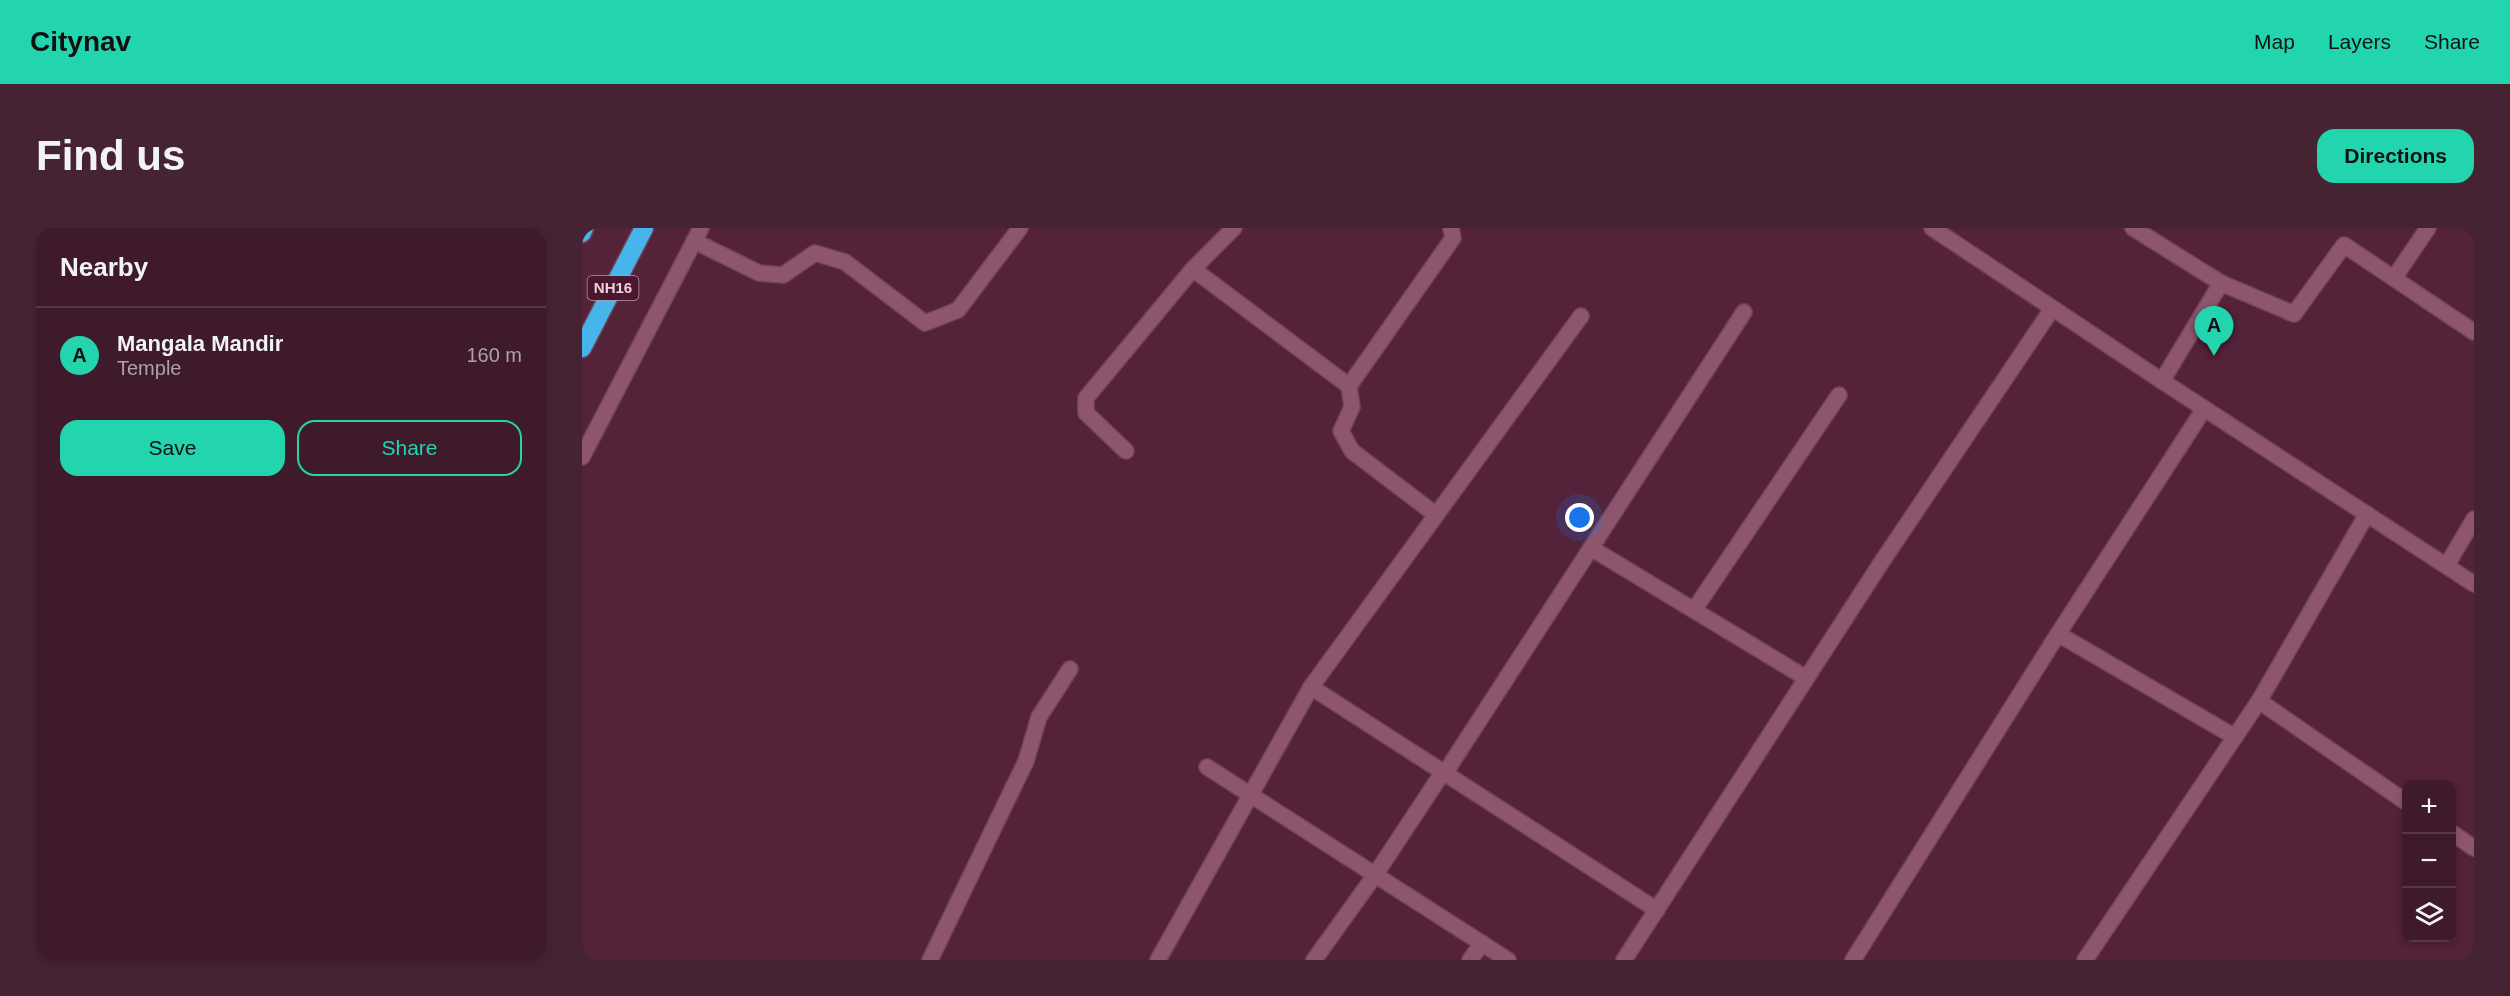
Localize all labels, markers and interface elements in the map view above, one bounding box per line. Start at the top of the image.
text: Citynav [30,26,131,57]
text: Map [2254,30,2295,53]
text: Layers [2328,30,2391,53]
text: Share [2424,30,2480,53]
button: Directions [2317,129,2474,183]
text: Find us [36,132,185,179]
text: Nearby [60,252,148,282]
road number: NH16 [588,276,639,300]
pin: A [2194,306,2234,356]
text: Mangala Mandir [117,331,283,356]
text: A [72,344,87,366]
text: 160 m [466,344,522,366]
text: Temple [117,357,181,379]
button: Save [60,420,285,476]
button: Share [297,420,522,476]
your location [1565,503,1594,532]
map controls [2402,780,2456,942]
button: + [2402,780,2456,834]
button: − [2402,834,2456,888]
button: layers [2402,888,2456,942]

